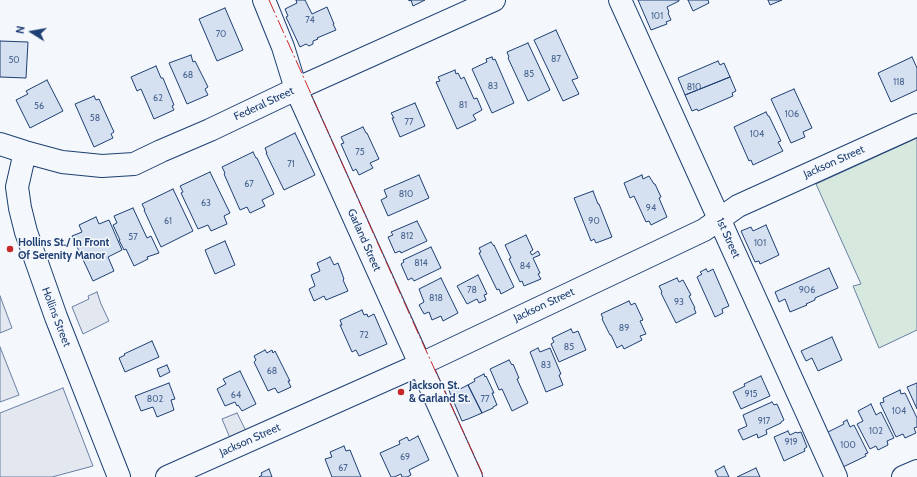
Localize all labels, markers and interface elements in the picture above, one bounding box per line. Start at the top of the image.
house number: 101 [651,11,663,21]
north arrow [12,12,52,52]
house number: 74 [305,15,315,25]
text: N [13,25,28,35]
house number: 70 [216,29,226,39]
house number: 87 [551,54,561,64]
house number: 50 [8,55,20,65]
house number: 85 [524,69,534,79]
house number: 68 [183,70,193,80]
house number: 118 [893,77,905,87]
house number: 83 [488,81,498,91]
house number: 810 [687,82,701,92]
street label: Federal Street [232,84,296,124]
house number: 62 [153,93,163,103]
house number: 81 [459,100,467,110]
house number: 56 [34,101,44,111]
house number: 106 [785,109,799,119]
house number: 58 [90,113,100,123]
house number: 77 [404,117,414,127]
house number: 104 [750,129,764,139]
street label: Jackson Street [801,143,867,181]
house number: 75 [355,147,365,157]
house number: 71 [287,159,295,169]
house number: 67 [244,179,254,189]
house number: 810 [399,189,413,199]
house number: 63 [201,198,211,208]
house number: 94 [646,203,656,213]
street label: Garland Street [344,207,384,273]
house number: 61 [164,216,172,226]
house number: 90 [588,216,600,226]
street label: 1st Street [713,216,743,260]
house number: 812 [400,231,414,241]
house number: 57 [128,232,138,242]
place label: Hollins St./ In Front Of Serenity Manor [18,236,109,262]
house number: 101 [754,238,766,248]
marker: Hollins St./ In Front Of Serenity Manor [5,244,15,254]
house number: 814 [414,258,428,268]
house number: 84 [520,261,530,271]
street label: Hollins Street [39,285,73,349]
house number: 78 [467,285,477,295]
street label: Jackson Street [512,285,576,325]
house number: 906 [799,285,815,295]
house number: 818 [429,293,443,303]
house number: 93 [674,297,684,307]
house number: 89 [619,323,629,333]
house number: 72 [359,330,369,340]
house number: 85 [564,342,574,352]
house number: 83 [541,360,551,370]
house number: 68 [267,366,277,376]
place label: Jackson St. & Garland St. [409,379,470,405]
marker: Jackson St. & Garland St. [396,387,406,397]
house number: 915 [745,389,757,399]
house number: 64 [231,390,241,400]
house number: 802 [147,394,163,404]
house number: 77 [480,394,490,404]
house number: 104 [892,406,906,416]
house number: 917 [758,416,770,426]
street label: Jackson Street [217,421,283,459]
house number: 102 [869,426,883,436]
house number: 919 [784,437,798,447]
house number: 100 [840,440,856,450]
house number: 69 [400,452,410,462]
house number: 67 [338,463,348,473]

